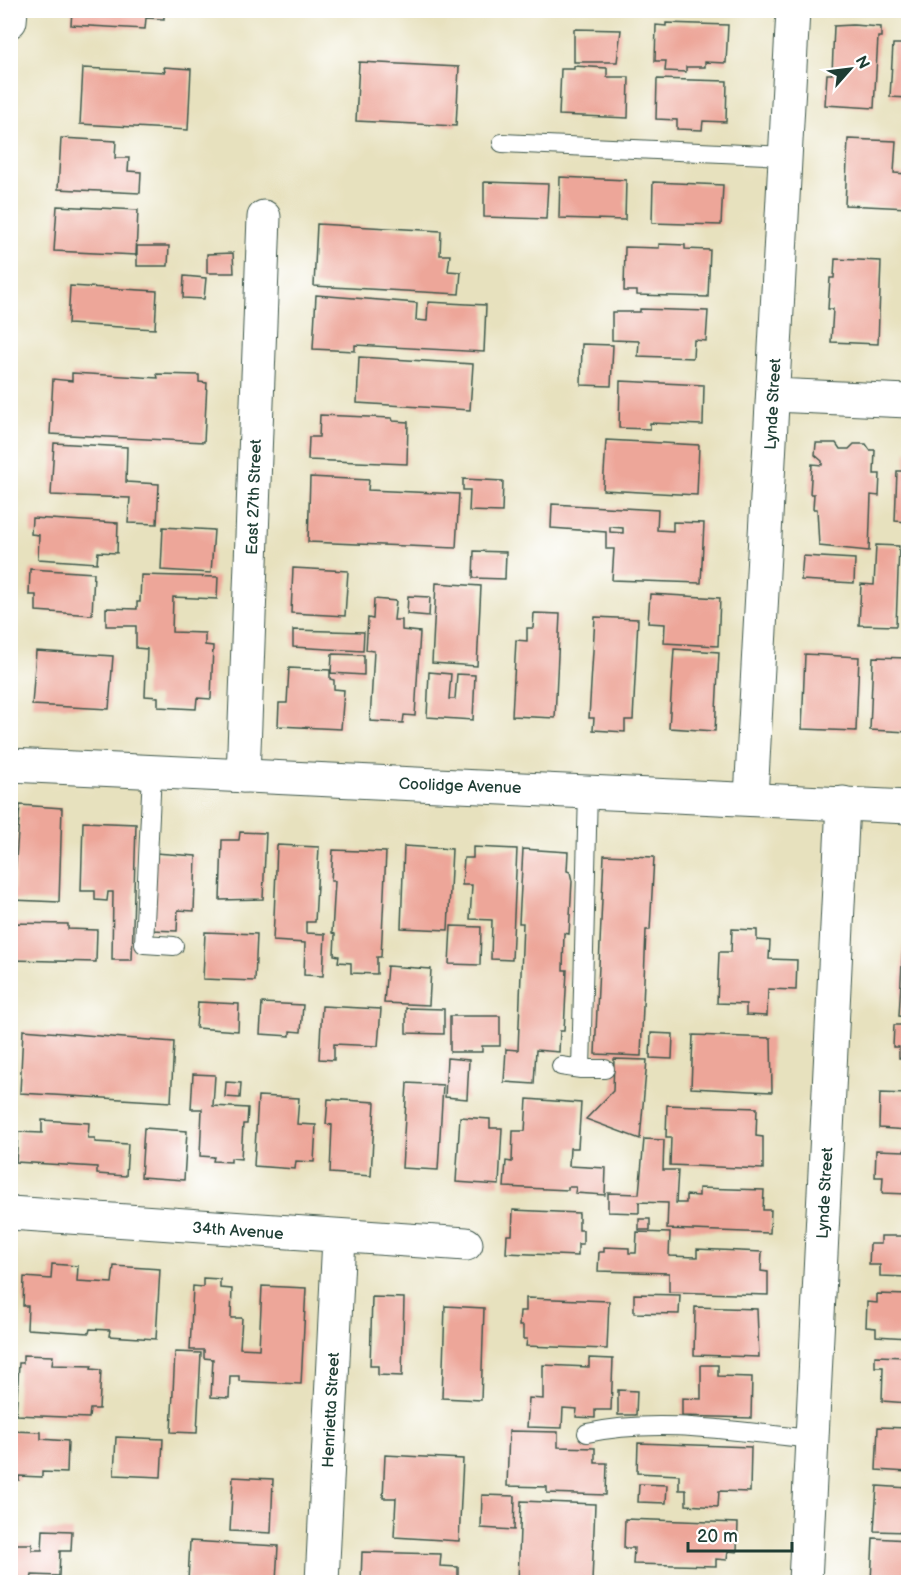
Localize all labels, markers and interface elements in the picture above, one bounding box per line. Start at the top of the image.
north arrow [820,39,880,99]
text: N [851,53,873,72]
street label: Lynde Street [762,358,785,450]
street label: East 27th Street [243,439,266,555]
street label: Coolidge Avenue [398,775,522,798]
street label: Lynde Street [814,1147,837,1239]
street label: 34th Avenue [192,1219,285,1244]
street label: Henrietta Street [319,1352,344,1468]
scale bar [688,1515,792,1553]
text: 20 m [697,1526,738,1547]

